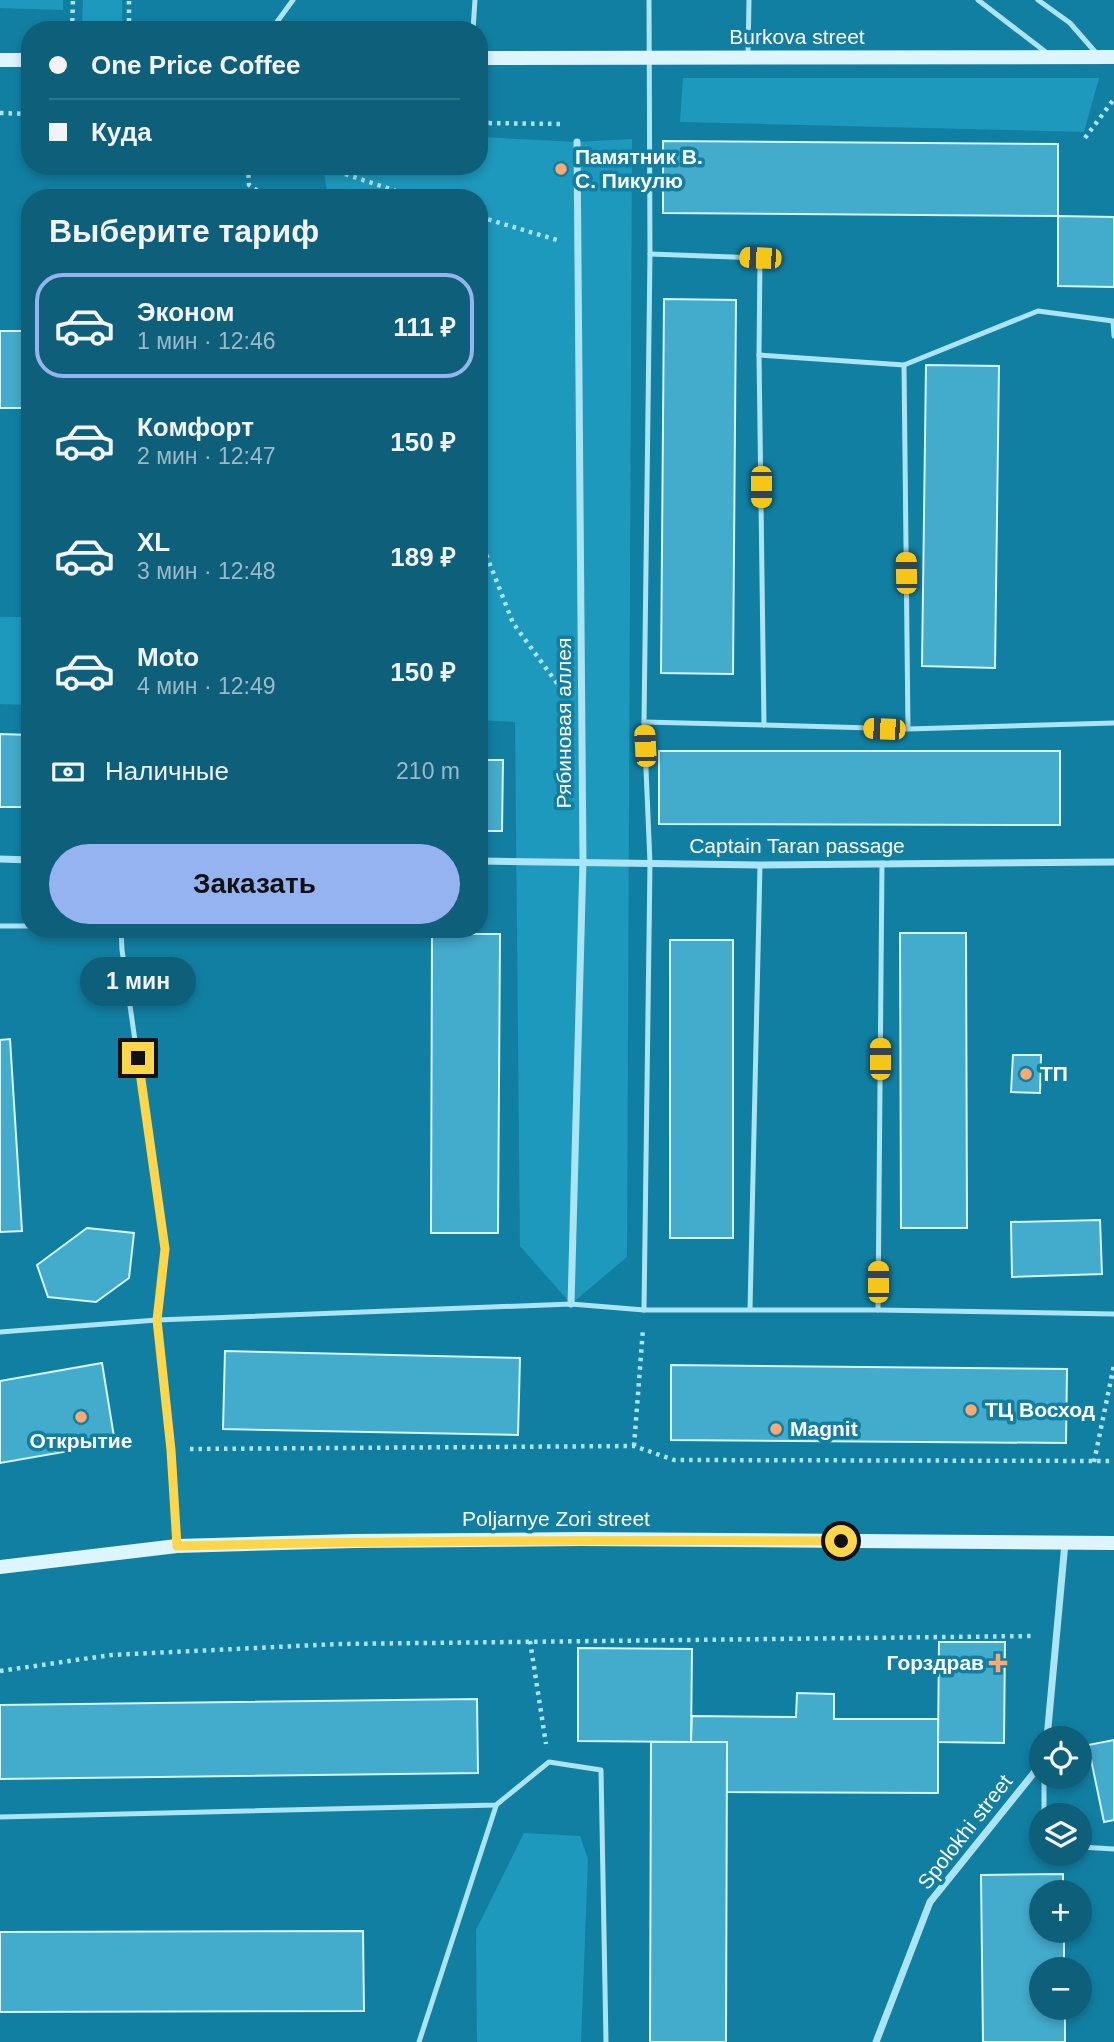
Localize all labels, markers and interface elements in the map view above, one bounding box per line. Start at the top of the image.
street label: Burkova street [729,25,865,48]
text: One Price Coffee [91,50,301,80]
text: Куда [91,117,152,147]
place label: Памятник В. С. Пикулю [575,145,703,192]
marker: Памятник В. С. Пикулю [553,161,569,177]
text: Выберите тариф [49,213,319,249]
car [739,247,782,269]
icon: car [53,294,116,357]
text: Эконом [137,297,235,327]
text: 111 ₽ [393,312,456,342]
text: 1 мин · 12:46 [137,328,276,354]
icon: car [53,409,116,472]
text: Комфорт [137,412,254,442]
text: 150 ₽ [390,427,456,457]
text: 2 мин · 12:47 [137,443,276,469]
car [751,466,772,508]
icon: car [53,524,116,587]
text: XL [137,527,170,557]
text: 189 ₽ [390,542,456,572]
car [896,552,917,594]
text: 3 мин · 12:48 [137,558,276,584]
street label: Рябиновая аллея [552,638,575,808]
icon: car [53,639,116,702]
text: Moto [137,642,199,672]
text: 150 ₽ [390,657,456,687]
text: 4 мин · 12:49 [137,673,276,699]
car [863,718,906,740]
car [634,724,657,768]
icon: cash [49,753,87,791]
text: Наличные [105,756,229,786]
text: 210 m [396,758,460,784]
street label: Captain Taran passage [689,834,905,857]
button: Заказать [49,844,460,924]
callout: 1 мин [80,956,196,1006]
text: 1 мин [106,968,170,994]
car [870,1038,891,1080]
route end [122,1042,154,1074]
place label: ТП [1040,1062,1068,1085]
marker: ТП [1018,1066,1034,1082]
car [868,1261,889,1303]
place label: ТЦ Восход [985,1398,1095,1421]
marker: ТЦ Восход [963,1402,979,1418]
marker: Открытие [73,1409,89,1425]
place label: Magnit [790,1417,858,1440]
marker: Magnit [768,1421,784,1437]
place label: Открытие [30,1429,132,1452]
street label: Poljarnye Zori street [462,1507,650,1530]
route start [825,1525,857,1557]
place label: Горздрав [887,1651,984,1674]
marker: Горздрав [990,1655,1006,1671]
map controls [1029,1726,1092,2020]
button: locate [1029,1726,1092,1789]
street label: Spolokhi street [913,1770,1017,1894]
button: layers [1029,1803,1092,1866]
button: + [1029,1880,1092,1943]
button: − [1029,1957,1092,2020]

